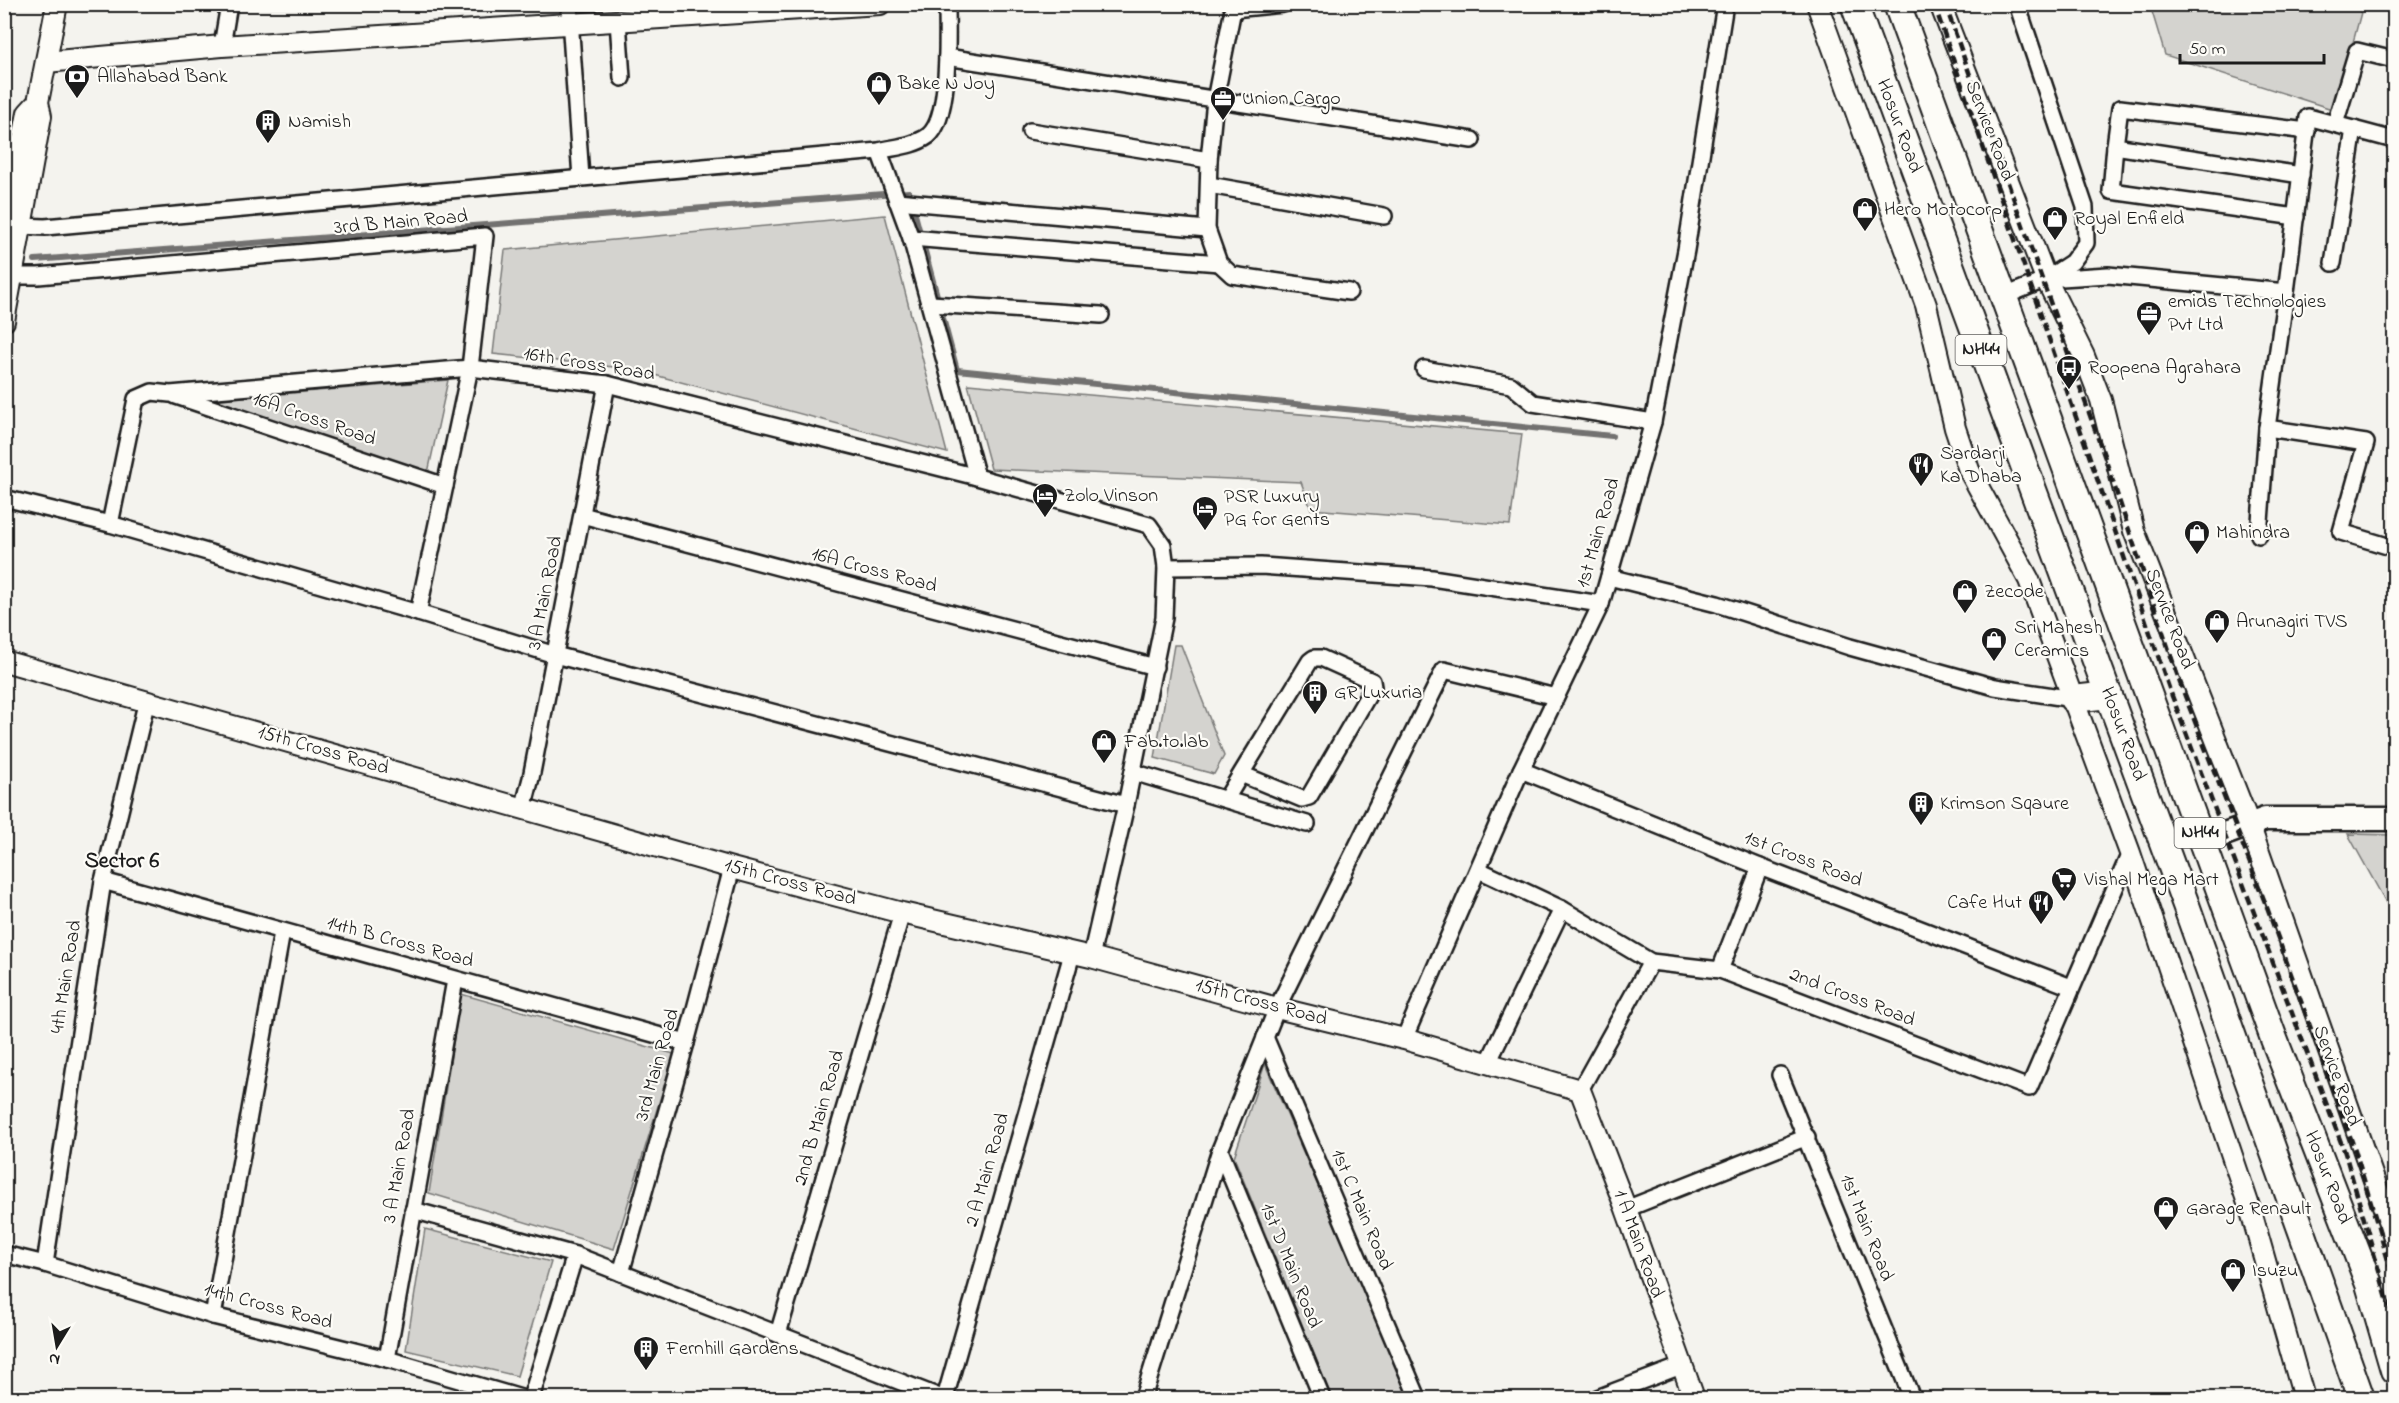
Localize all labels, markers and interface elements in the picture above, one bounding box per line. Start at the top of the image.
scale bar [2180,27,2324,65]
text: 50 m [2189,37,2226,63]
bank icon: Allahabad Bank [62,62,92,100]
place label: Allahabad Bank [97,63,228,92]
shop icon: Bake N Joy [864,69,894,107]
place label: Bake N Joy [897,70,995,99]
street label: Hosur Road [1868,75,1930,177]
street label: Service Road [1957,76,2021,186]
office icon: Union Cargo [1208,84,1238,122]
place label: Union Cargo [1242,85,1341,115]
building icon: Namish [253,107,283,145]
place label: Namish [288,108,351,137]
shop icon: Hero Motocorp [1850,195,1880,233]
place label: Hero Motocorp [1884,196,2002,225]
street label: 3rd B Main Road [333,203,469,243]
shop icon: Royal Enfield [2040,204,2070,242]
place label: Royal Enfield [2074,205,2184,234]
place label: emids Technologies Pvt Ltd [2168,288,2326,340]
office icon: emids Technologies Pvt Ltd [2134,299,2164,337]
road number: NH44 [1956,335,2006,365]
street label: 16th Cross Road [521,340,657,390]
bus stop icon: Roopena Agrahara [2054,353,2084,391]
place label: Roopena Agrahara [2088,354,2241,384]
street label: 16A Cross Road [248,385,380,455]
place label: Sardarji Ka Dhaba [1940,440,2022,492]
restaurant icon: Sardarji Ka Dhaba [1906,450,1936,488]
street label: 1st Main Road [1569,475,1629,591]
hotel icon: Zolo Vinson [1030,481,1060,519]
place label: Zolo Vinson [1064,482,1158,511]
place label: PSR Luxury PG for Gents [1224,483,1330,535]
hotel icon: PSR Luxury PG for Gents [1190,494,1220,532]
shop icon: Mahindra [2182,518,2212,556]
place label: Mahindra [2216,519,2290,548]
street label: 3 A Main Road [521,534,571,652]
street label: 16A Cross Road [808,540,940,602]
street label: Service Road [2137,564,2201,674]
shop icon: Zecode [1950,577,1980,615]
place label: Zecode [1984,578,2044,607]
shop icon: Arunagiri TVS [2202,607,2232,645]
place label: Arunagiri TVS [2236,608,2348,638]
place label: Sri Mahesh Ceramics [2014,614,2103,666]
shop icon: Sri Mahesh Ceramics [1979,625,2009,663]
building icon: GR Luxuria [1300,678,1330,716]
place label: GR Luxuria [1334,679,1422,708]
street label: Hosur Road [2092,683,2154,785]
street label: 15th Cross Road [254,718,392,784]
shop icon: Fab.to.lab [1089,727,1119,765]
place label: Fab.to.lab [1123,728,1209,757]
building icon: Krimson Sqaure [1906,789,1936,827]
place label: Krimson Sqaure [1940,790,2069,819]
road number: NH44 [2174,818,2226,848]
street label: 1st Cross Road [1740,824,1866,896]
district label: Sector 6 [85,846,160,878]
street label: 15th Cross Road [721,851,859,915]
supermarket icon: Vishal Mega Mart [2049,865,2079,903]
place label: Vishal Mega Mart [2083,866,2219,896]
restaurant icon: Cafe Hut [2026,888,2056,926]
place label: Cafe Hut [1947,889,2022,918]
street label: 14th B Cross Road [323,909,477,977]
street label: 4th Main Road [44,918,90,1036]
street label: 2nd Cross Road [1785,961,1919,1035]
street label: 15th Cross Road [1192,971,1330,1035]
street label: 3rd Main Road [628,1005,688,1125]
street label: Service Road [2304,1021,2368,1131]
street label: 2nd B Main Road [787,1047,853,1189]
street label: 3 A Main Road [376,1107,424,1225]
street label: 2 A Main Road [958,1110,1018,1230]
street label: Hosur Road [2296,1126,2359,1229]
street label: 1st C Main Road [1322,1145,1400,1275]
street label: 1st Main Road [1831,1170,1901,1286]
street label: 1 A Main Road [1605,1186,1671,1302]
shop icon: Garage Renault [2151,1194,2181,1232]
place label: Garage Renault [2186,1195,2312,1225]
street label: 1st D Main Road [1252,1199,1328,1333]
shop icon: Isuzu [2218,1256,2248,1294]
place label: Isuzu [2252,1257,2298,1286]
street label: 14th Cross Road [200,1276,336,1338]
north arrow [27,1316,87,1376]
building icon: Fernhill Gardens [631,1334,661,1372]
place label: Fernhill Gardens [665,1335,799,1364]
text: N [47,1346,62,1372]

